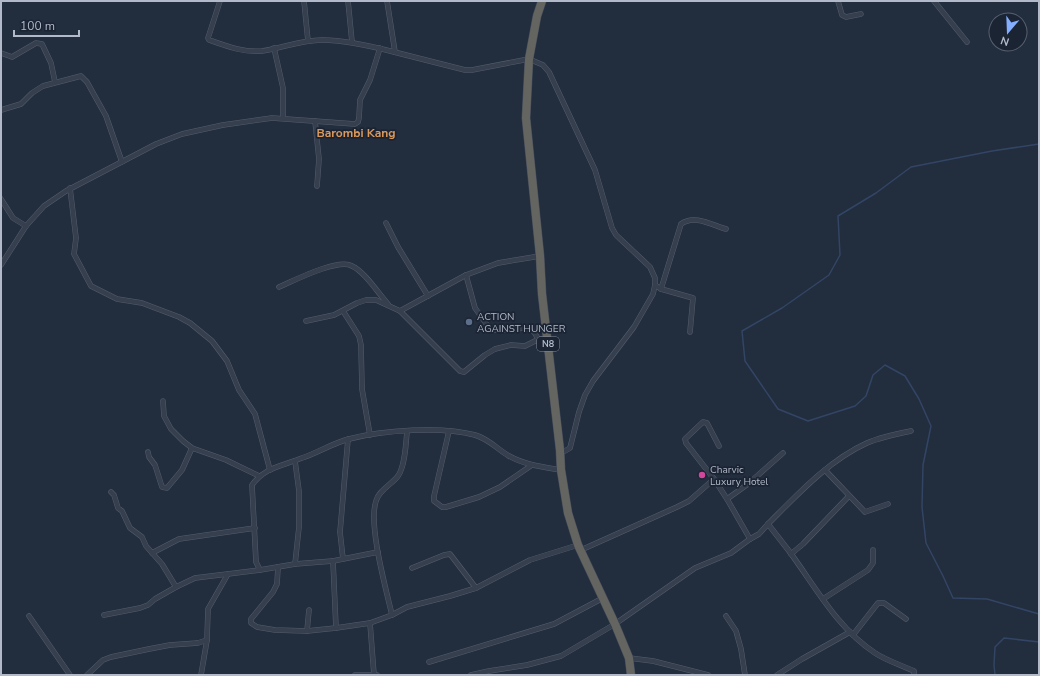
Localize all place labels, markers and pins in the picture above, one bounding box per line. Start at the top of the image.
place label: ACTION AGAINST HUNGER [477,310,566,336]
marker: ACTION AGAINST HUNGER [464,317,474,327]
place label: Charvic Luxury Hotel [710,463,768,489]
marker: Charvic Luxury Hotel [697,470,707,480]

